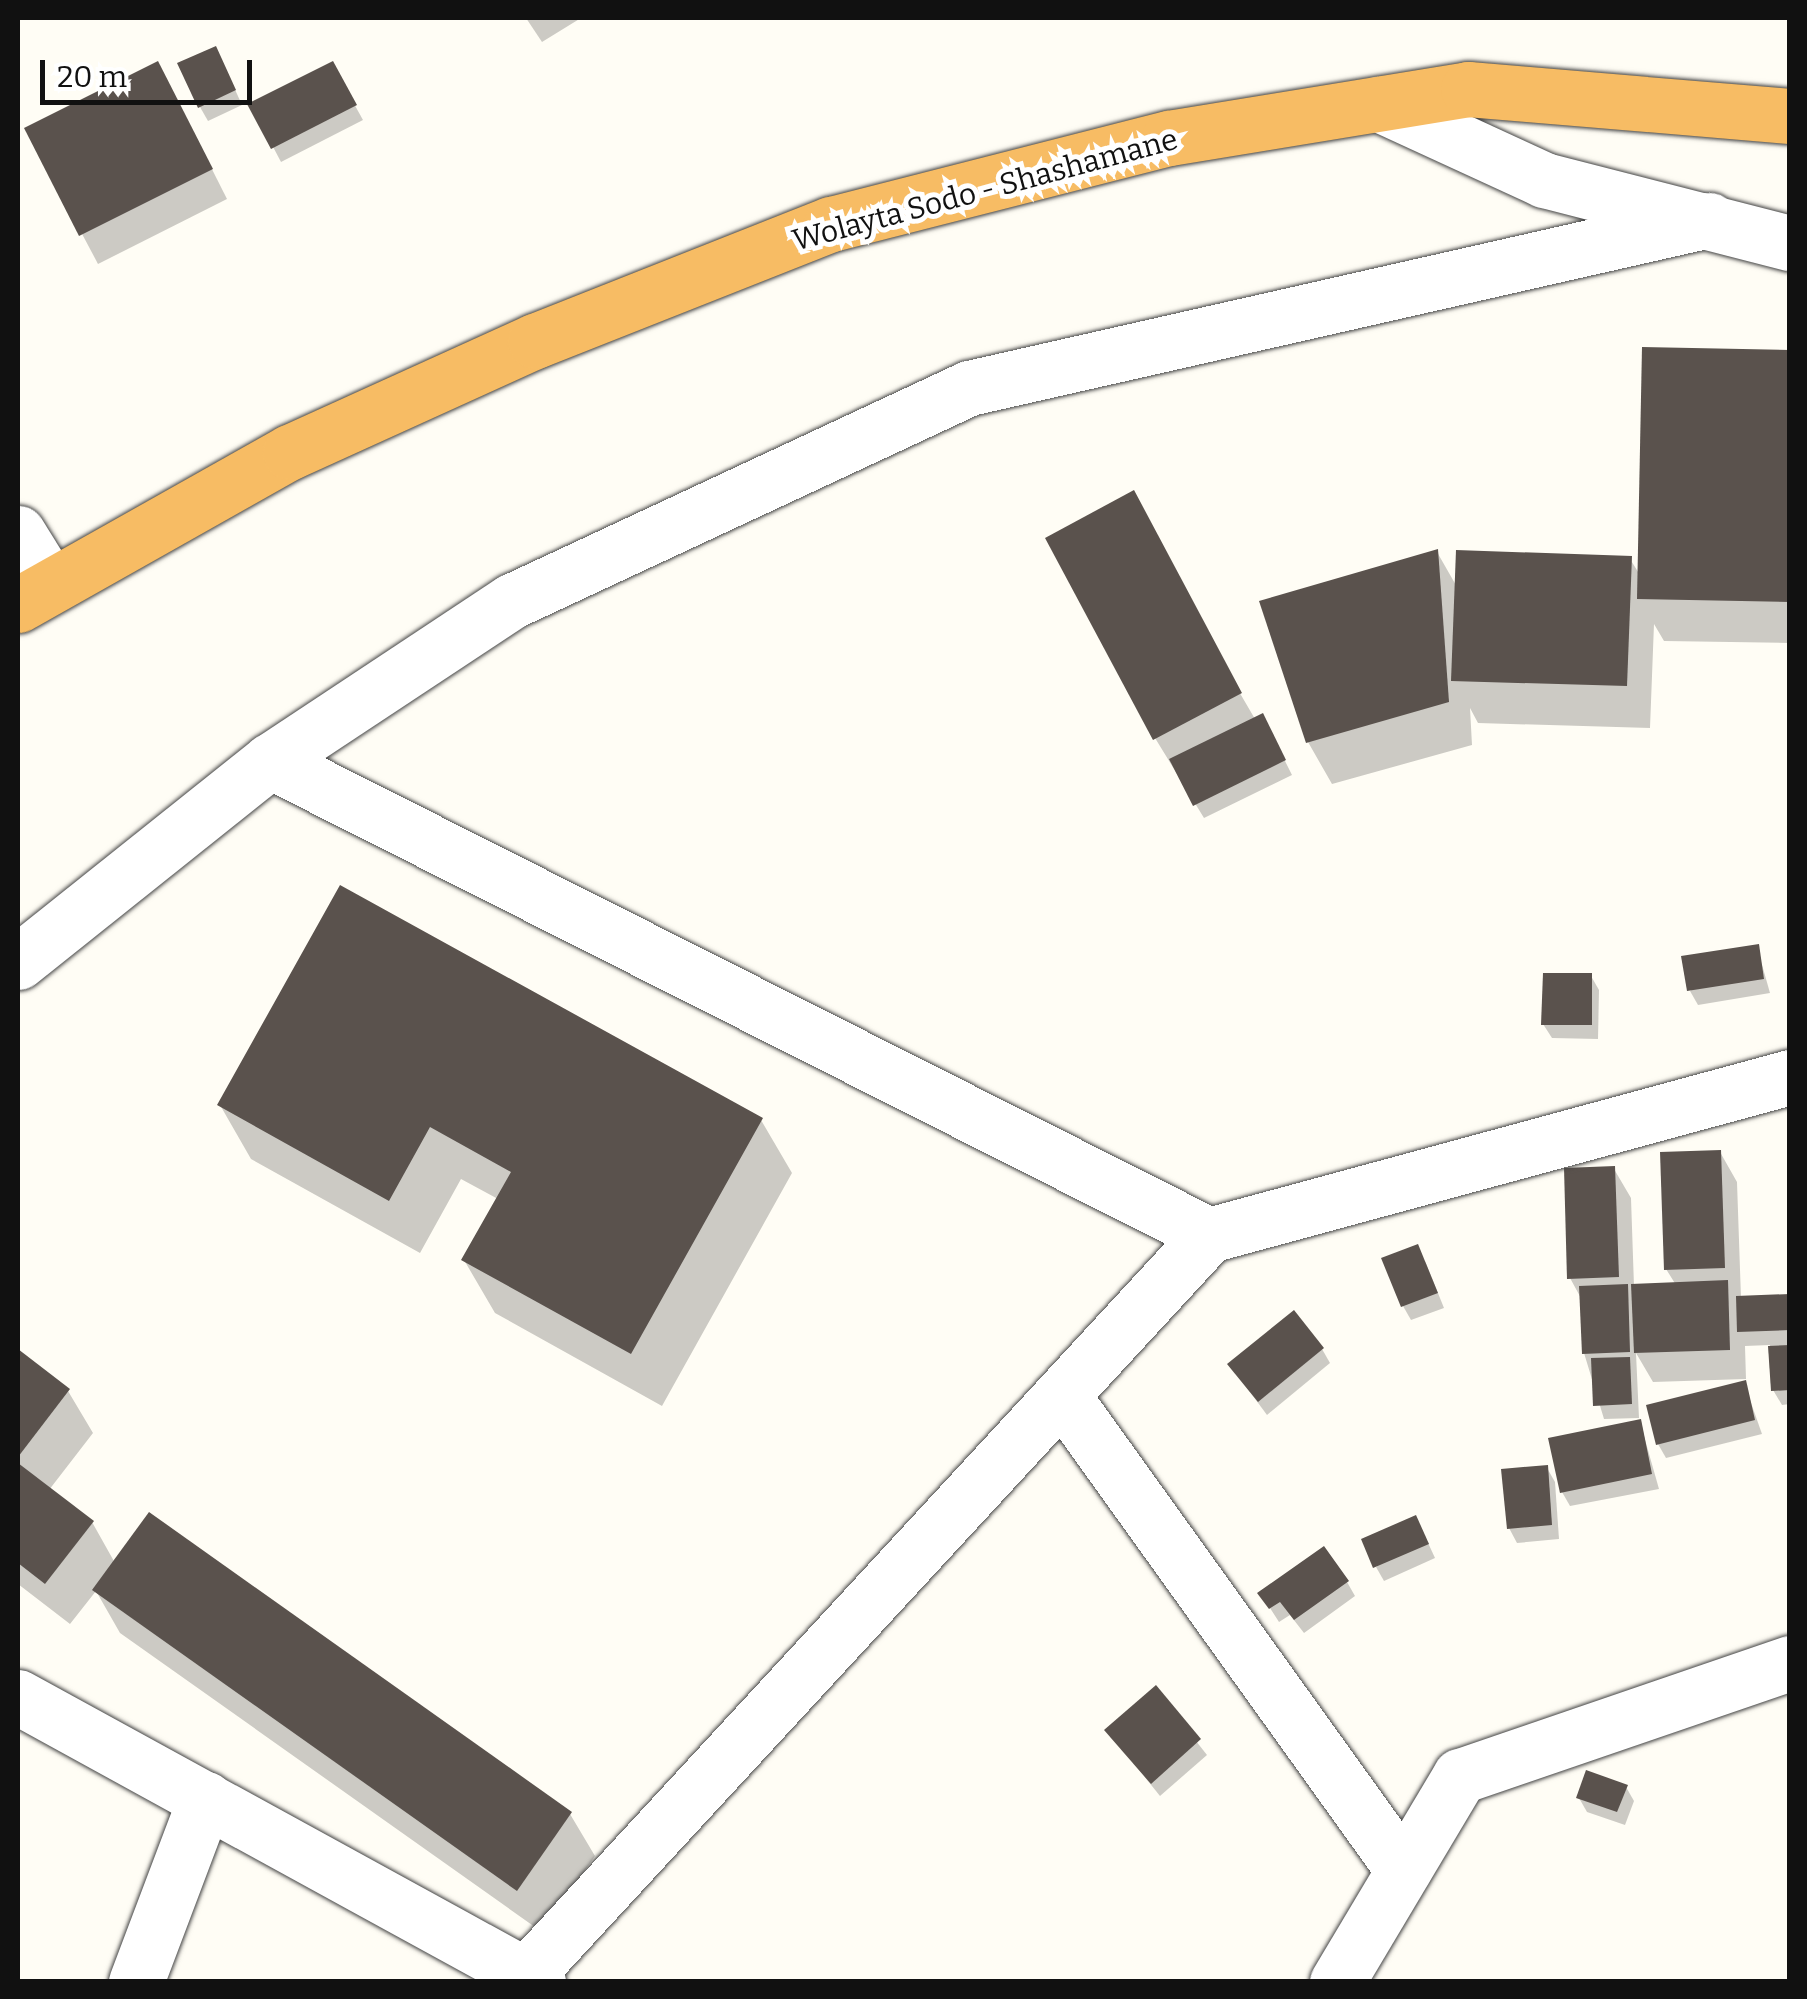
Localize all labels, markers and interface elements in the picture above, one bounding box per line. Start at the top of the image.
scale bar [45,40,258,102]
text: 20 m [57,59,127,95]
street label: Wolayta Sodo - Shashamane [789,121,1181,259]

